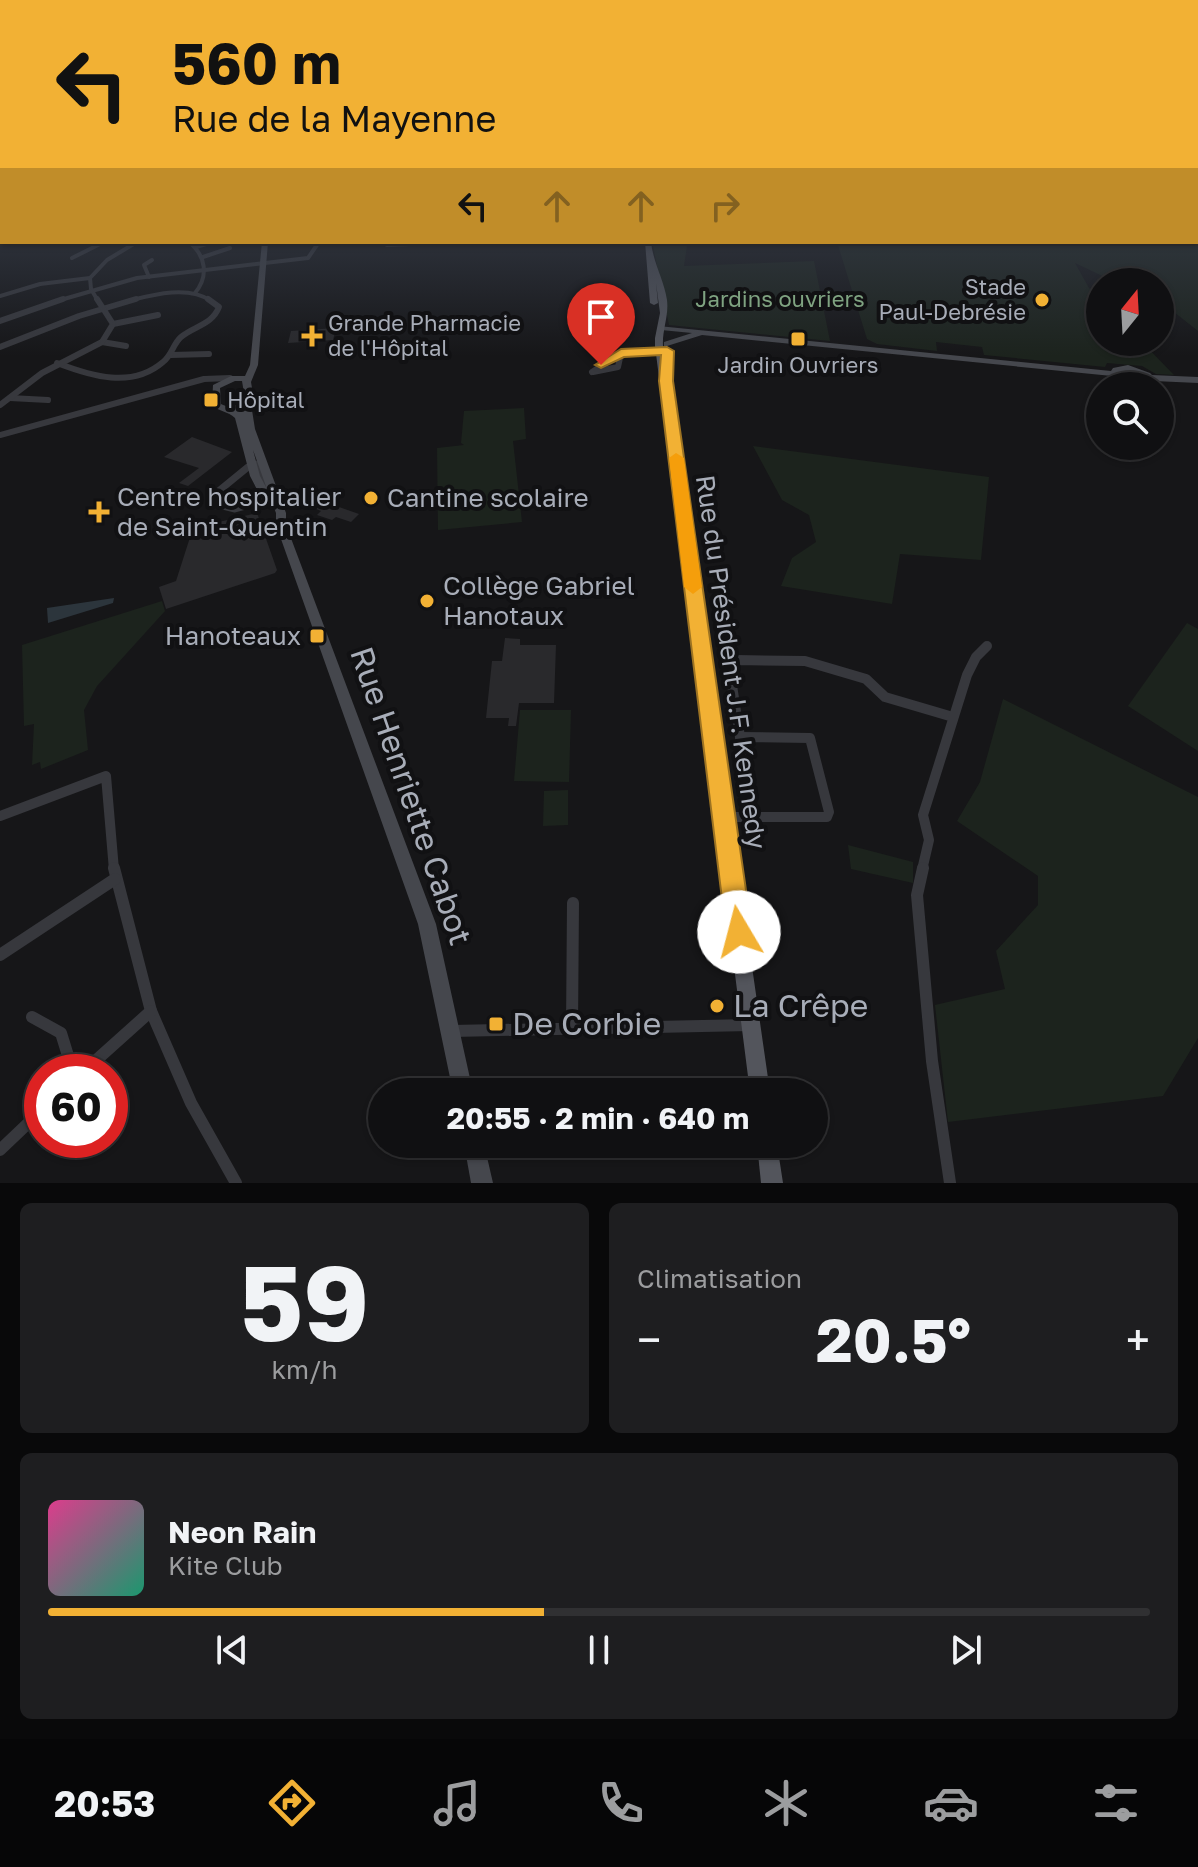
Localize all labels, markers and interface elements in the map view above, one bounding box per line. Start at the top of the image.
text: 560 m [172,29,341,96]
icon: left [40,32,144,136]
text: Rue de la Mayenne [172,97,496,140]
icon: left [451,184,495,228]
icon: ahead [535,184,579,228]
icon: ahead [619,184,663,228]
icon: right [703,184,747,228]
north arrow [1086,268,1174,356]
map controls [1086,268,1174,460]
place label: Stade Paul-Debrésie [878,273,1026,325]
pin [567,283,635,365]
park label: Jardins ouvriers [695,285,865,312]
marker: Stade Paul-Debrésie [1033,291,1051,309]
icon: arrive [579,295,623,339]
place label: Grande Pharmacie de l'Hôpital [328,309,521,361]
marker: Grande Pharmacie de l'Hôpital [303,327,321,345]
marker: Jardin Ouvriers [789,330,807,348]
place label: Jardin Ouvriers [718,351,878,378]
button: search [1086,372,1174,460]
place label: Hôpital [227,386,305,413]
marker: Hôpital [202,391,220,409]
street label: Rue du Président J.F. Kennedy [690,473,773,851]
place label: Centre hospitalier de Saint-Quentin [117,481,341,542]
place label: Cantine scolaire [387,482,589,513]
marker: Cantine scolaire [362,489,380,507]
marker: Centre hospitalier de Saint-Quentin [88,501,110,523]
place label: Collège Gabriel Hanotaux [443,570,635,631]
marker: Collège Gabriel Hanotaux [418,592,436,610]
place label: Hanoteaux [165,620,301,651]
marker: Hanoteaux [308,627,326,645]
street label: Rue Henriette Cabot [343,642,481,950]
position arrow [697,890,781,974]
place label: La Crêpe [733,986,868,1024]
marker: La Crêpe [708,997,726,1015]
place label: De Corbie [512,1004,661,1042]
marker: De Corbie [487,1015,505,1033]
speed limit sign: 60 [24,1054,128,1158]
text: 20:55 · 2 min · 640 m [447,1100,749,1136]
text: 59 [240,1239,369,1364]
text: Climatisation [637,1263,802,1294]
text: 20.5° [816,1303,971,1375]
text: − [637,1313,661,1366]
text: + [1126,1313,1150,1366]
text: km/h [271,1354,338,1385]
text: Neon Rain [168,1514,316,1550]
text: Kite Club [168,1550,283,1581]
icon: previous [210,1628,254,1672]
icon: pause [577,1628,621,1672]
icon: next [944,1628,988,1672]
icon: directions [264,1775,320,1831]
icon: music [429,1775,485,1831]
icon: phone [593,1775,649,1831]
icon: climate [758,1775,814,1831]
icon: car [923,1775,979,1831]
icon: filters [1088,1775,1144,1831]
text: 20:53 [54,1782,155,1825]

